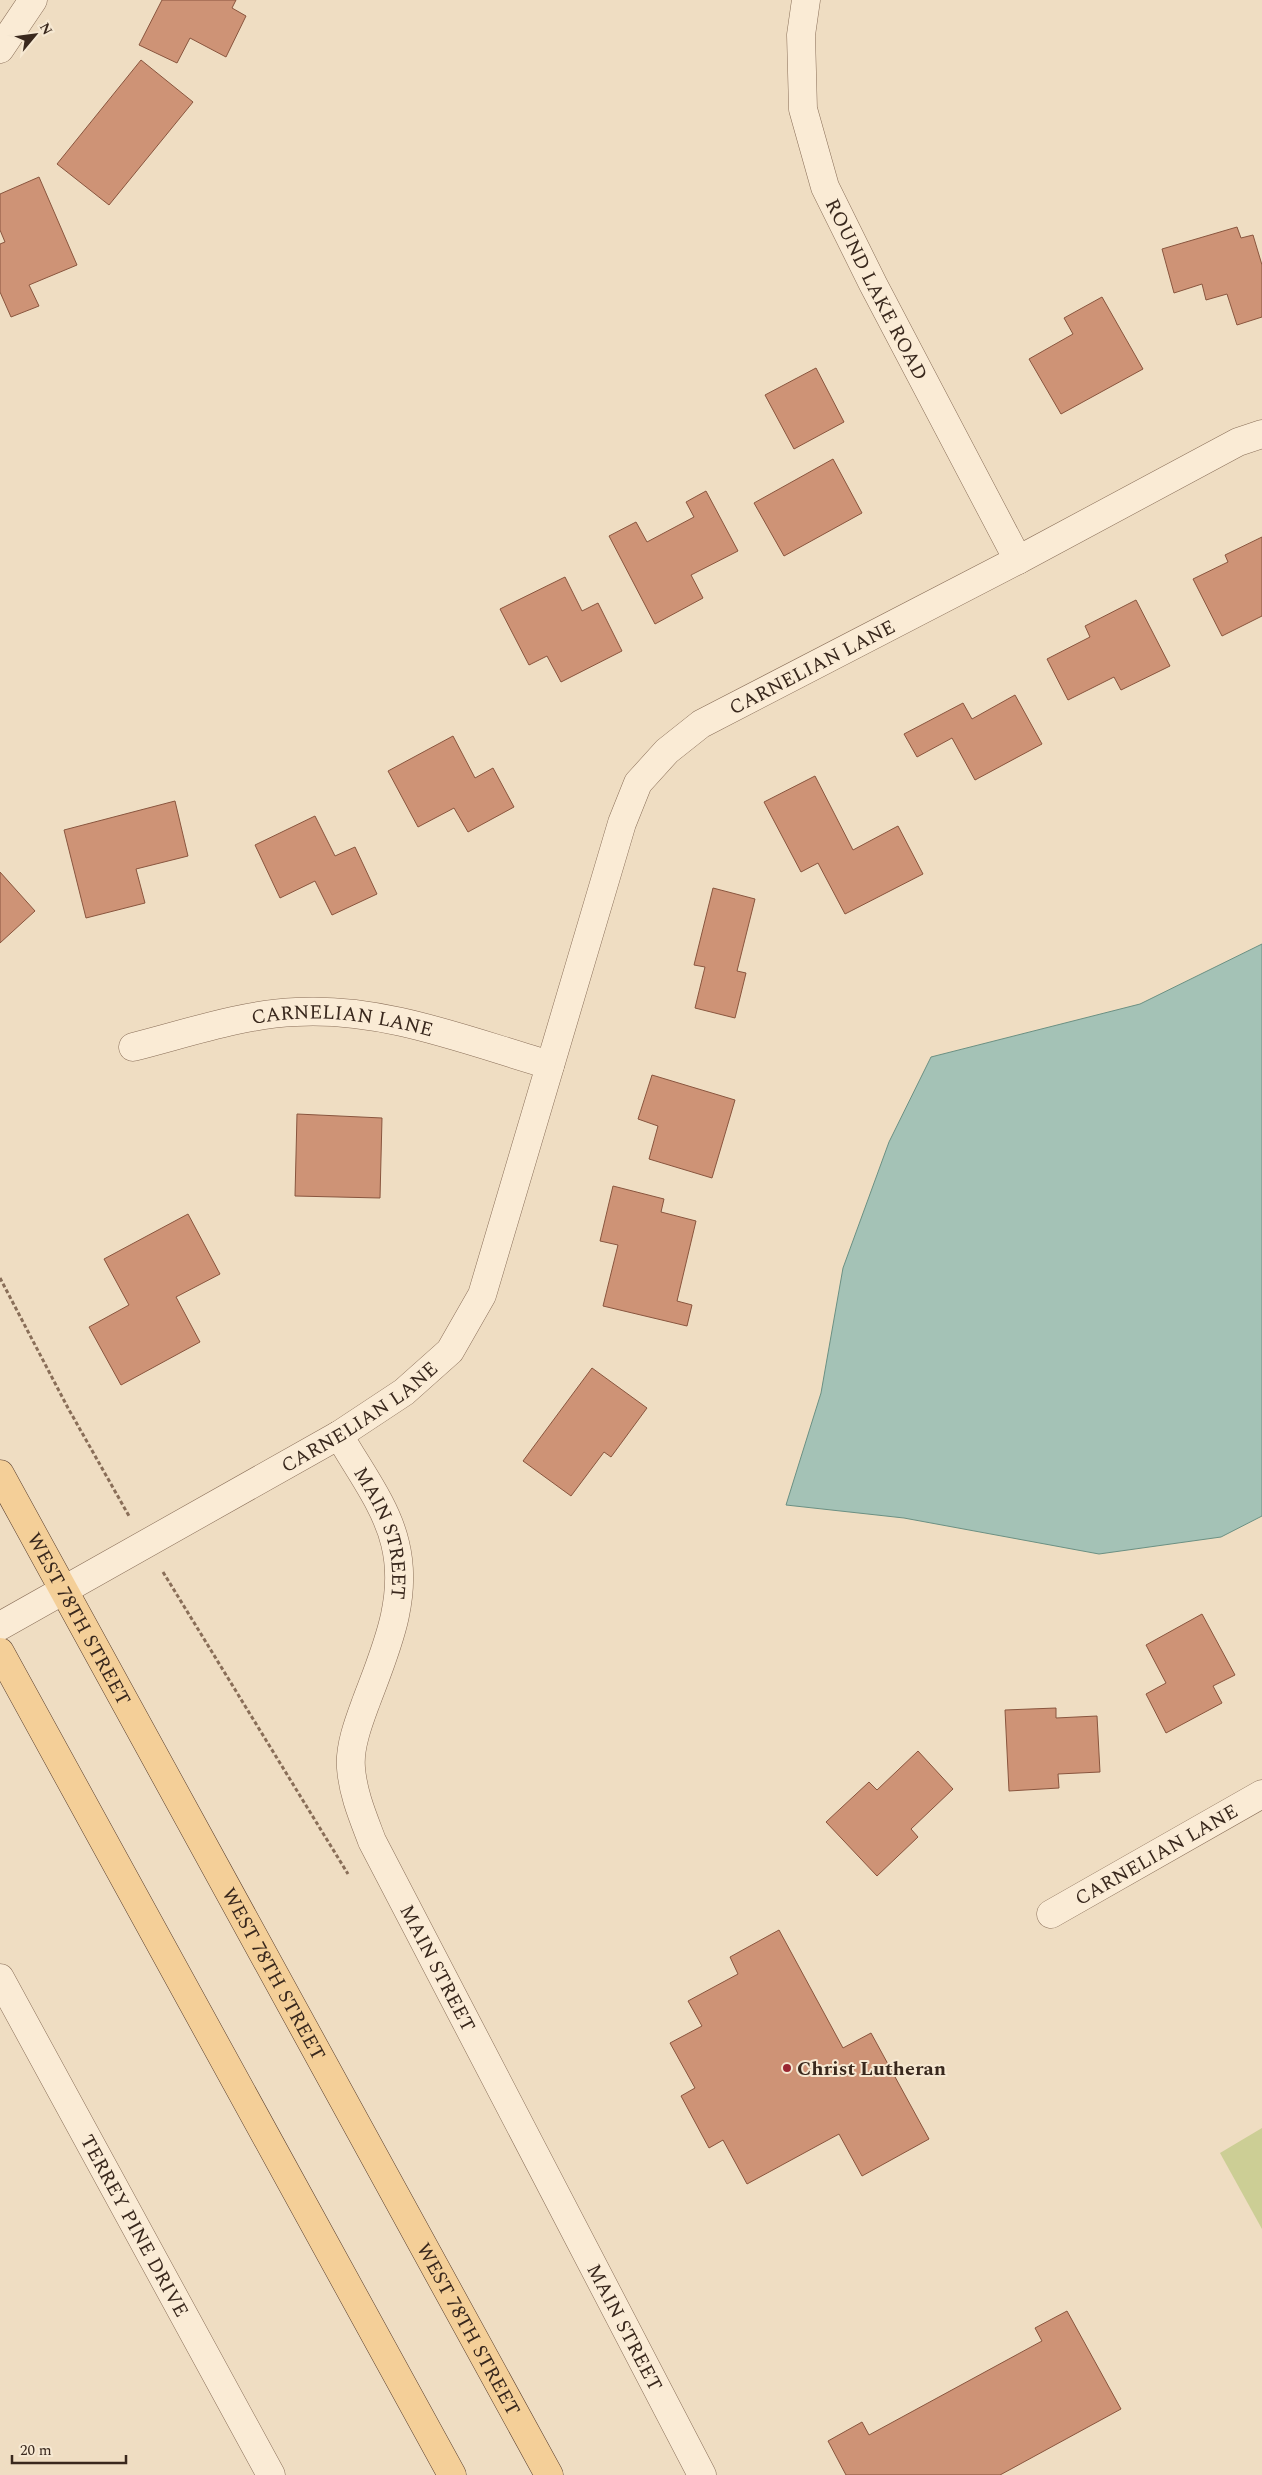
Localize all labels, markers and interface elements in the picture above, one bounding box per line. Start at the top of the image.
north arrow [10,10,60,60]
text: N [34,19,58,39]
street label: ROUND LAKE ROAD [817,194,935,386]
street label: CARNELIAN LANE [724,612,901,723]
street label: CARNELIAN LANE [249,997,436,1045]
street label: CARNELIAN LANE [276,1354,445,1481]
street label: MAIN STREET [346,1461,413,1601]
street label: WEST 78TH STREET [19,1527,138,1711]
street label: CARNELIAN LANE [1069,1797,1244,1913]
street label: WEST 78TH STREET [214,1882,333,2066]
street label: MAIN STREET [392,1899,483,2037]
place label: Christ Lutheran [797,2054,946,2084]
marker: Christ Lutheran [781,2062,793,2074]
street label: TERREY PINE DRIVE [72,2129,196,2323]
street label: WEST 78TH STREET [408,2237,528,2421]
street label: MAIN STREET [579,2259,670,2397]
scale bar [12,2432,126,2464]
text: 20 m [20,2439,52,2462]

